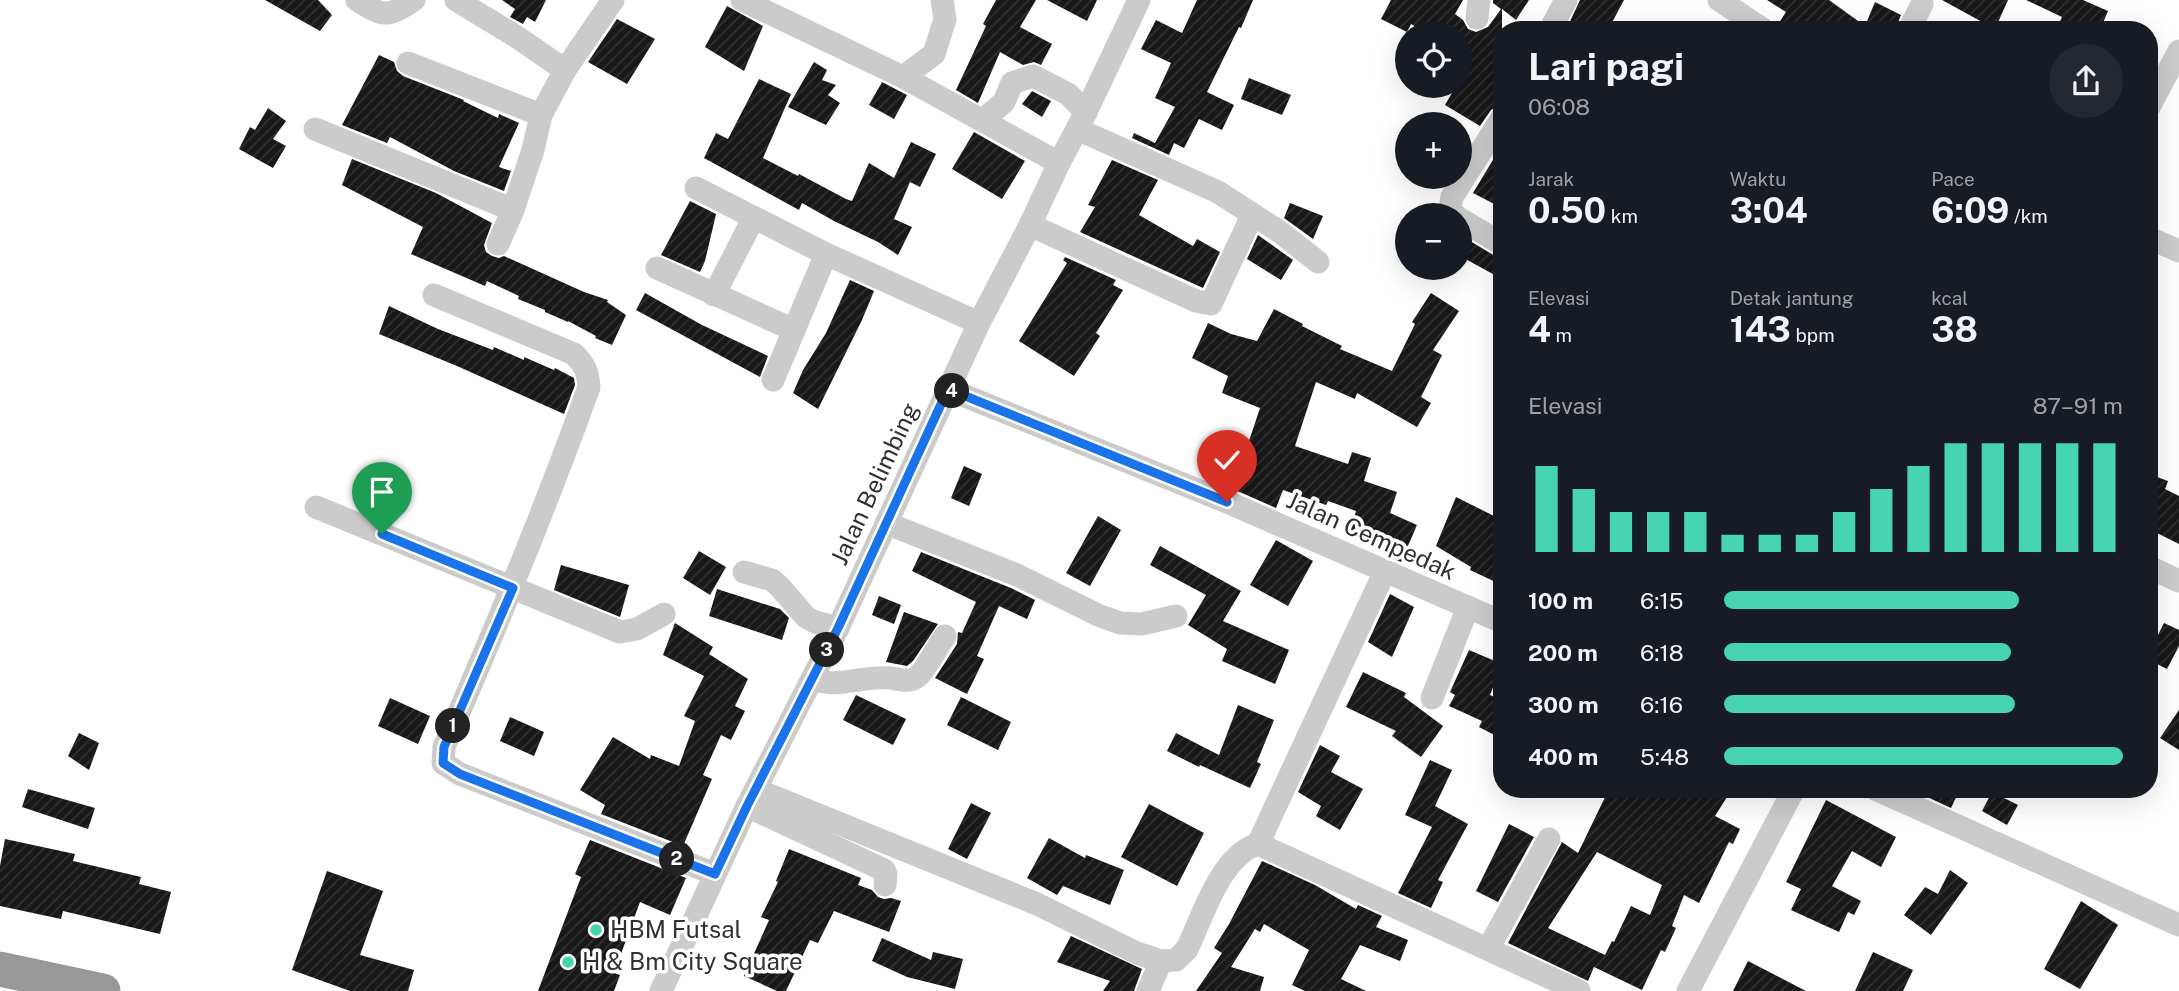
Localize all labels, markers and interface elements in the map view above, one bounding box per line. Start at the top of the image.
map controls [1395,21,1472,280]
button: locate [1395,21,1472,98]
text: Lari pagi [1528,44,1684,89]
button: share [2049,44,2123,118]
text: 06:08 [1528,93,1590,120]
button: + [1395,112,1472,189]
text: Jarak [1528,168,1574,190]
text: Waktu [1730,168,1786,190]
text: Pace [1931,168,1975,190]
text: 0.50 [1528,190,1606,231]
text: 3:04 [1730,190,1808,231]
text: 6:09 [1931,190,2009,231]
button: − [1395,203,1472,280]
text: km [1606,205,1638,227]
text: /km [2009,205,2048,227]
text: Elevasi [1528,287,1589,309]
text: Detak jantung [1730,287,1854,309]
text: kcal [1931,287,1968,309]
text: 4 [1528,309,1551,350]
text: 143 [1730,309,1791,350]
text: 38 [1931,309,1978,350]
text: m [1551,324,1572,346]
text: bpm [1791,324,1835,346]
pin: 4 [934,374,970,408]
text: 4 [945,379,958,401]
text: Elevasi [1528,392,1602,419]
text: 87–91 m [2033,392,2123,419]
street label: Jalan Belimbing [824,398,924,569]
pin [1197,430,1257,502]
icon: check [1208,441,1246,479]
pin [352,462,412,534]
icon: arrive [363,473,401,511]
street label: Jalan Cempedak [1282,485,1460,585]
text: 100 m [1528,587,1593,614]
text: 6:15 [1640,587,1684,614]
pin: 3 [810,632,844,668]
text: 3 [820,638,833,660]
text: 200 m [1528,639,1598,666]
text: 6:18 [1640,639,1684,666]
text: 300 m [1528,691,1599,718]
text: 6:16 [1640,691,1683,718]
pin: 1 [435,708,470,744]
text: 1 [448,714,457,736]
text: 400 m [1528,743,1598,770]
text: 5:48 [1640,743,1689,770]
pin: 2 [660,842,694,876]
text: 2 [670,847,683,869]
place label: HBM Futsal [610,915,742,943]
marker: HBM Futsal [588,922,604,938]
place label: H & Bm City Square [582,947,802,975]
marker: H & Bm City Square [560,954,576,970]

